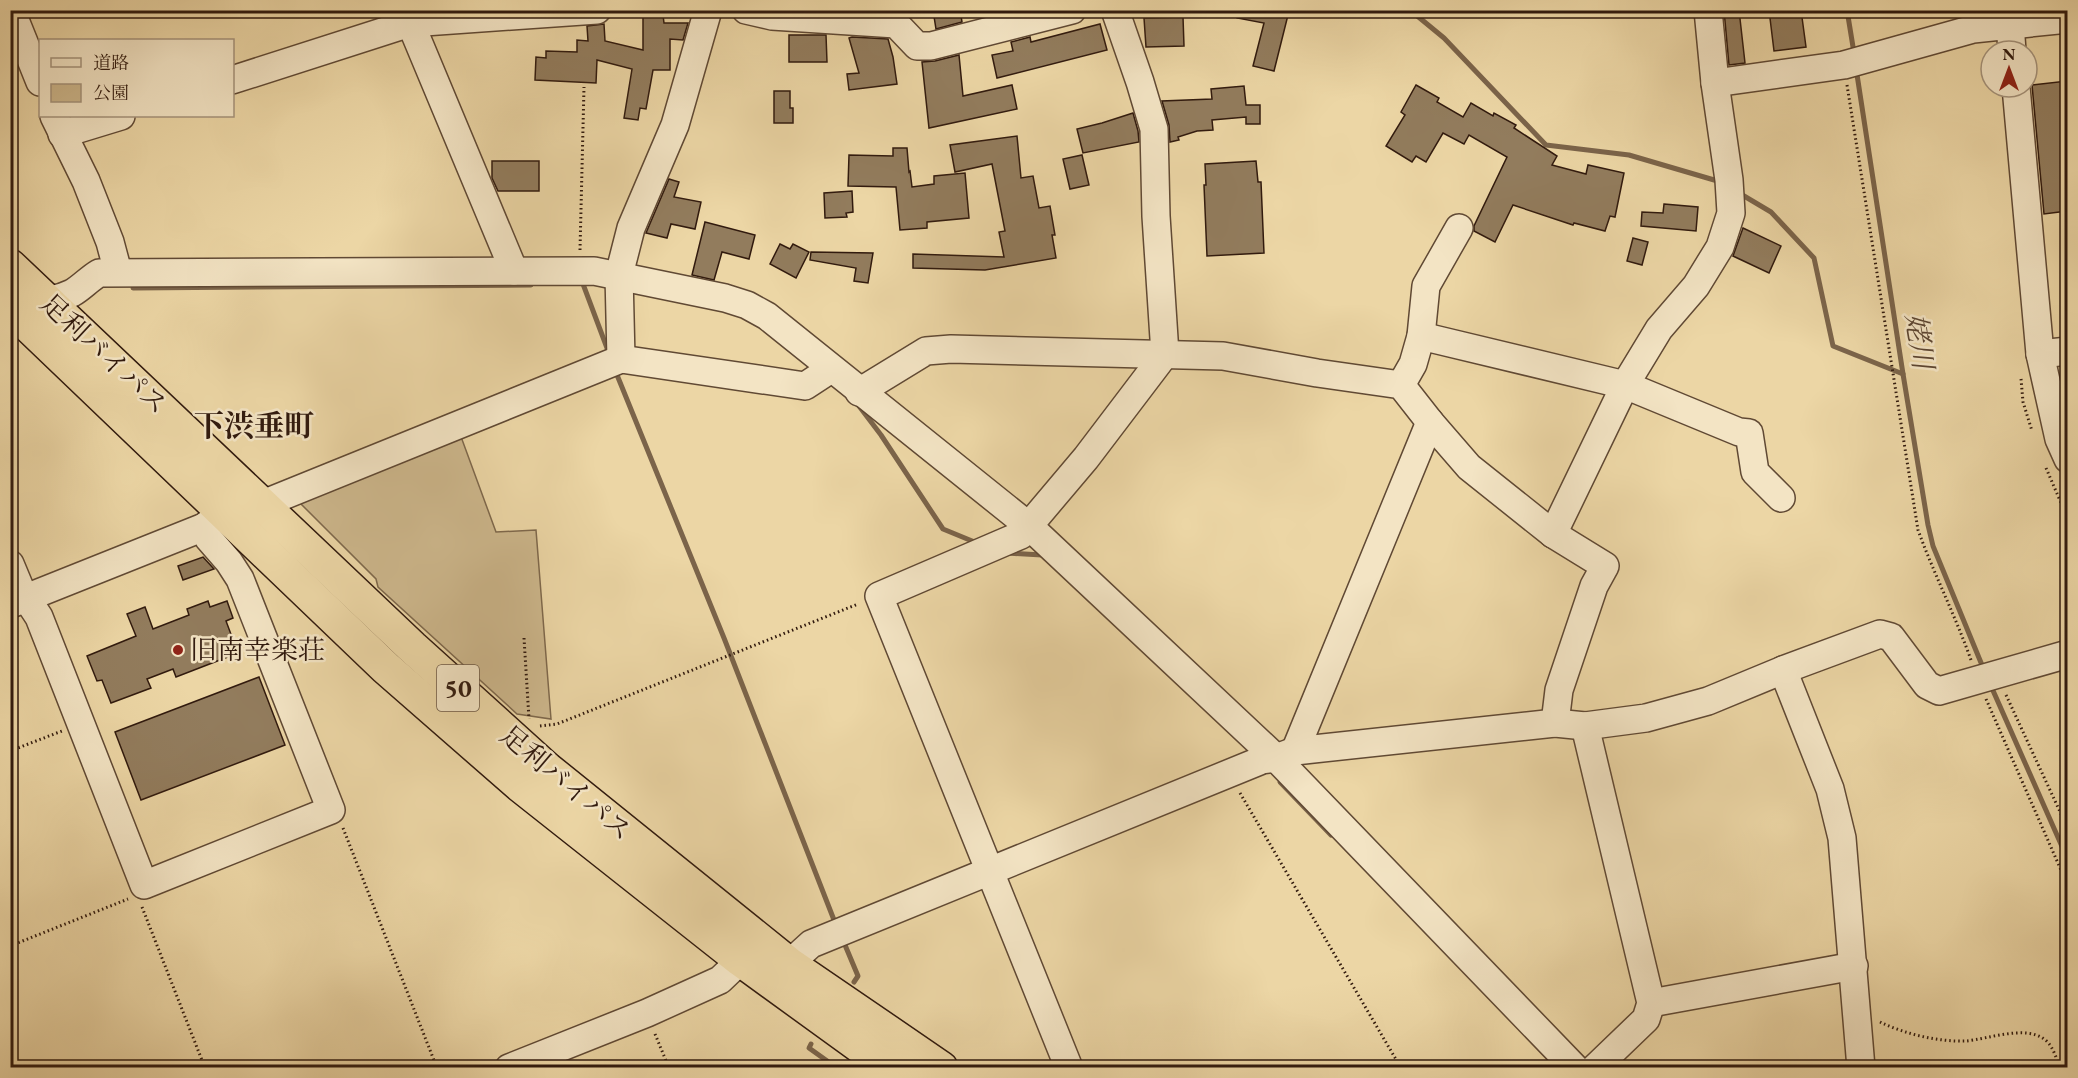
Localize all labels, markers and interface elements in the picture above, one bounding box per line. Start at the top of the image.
legend [39,39,234,117]
north arrow [1979,39,2039,99]
text: N [2003,44,2016,65]
text: 道路 [93,51,129,74]
text: 公園 [93,81,129,104]
street label: 足利バイパス [33,286,175,421]
water label: 姥川 [1898,311,1943,374]
district label: 下渋垂町 [194,406,314,445]
place label: 旧南幸楽荘 [190,632,325,667]
marker: 旧南幸楽荘 [171,643,185,657]
road number: 50 [437,665,479,711]
street label: 足利バイパス [493,717,639,848]

